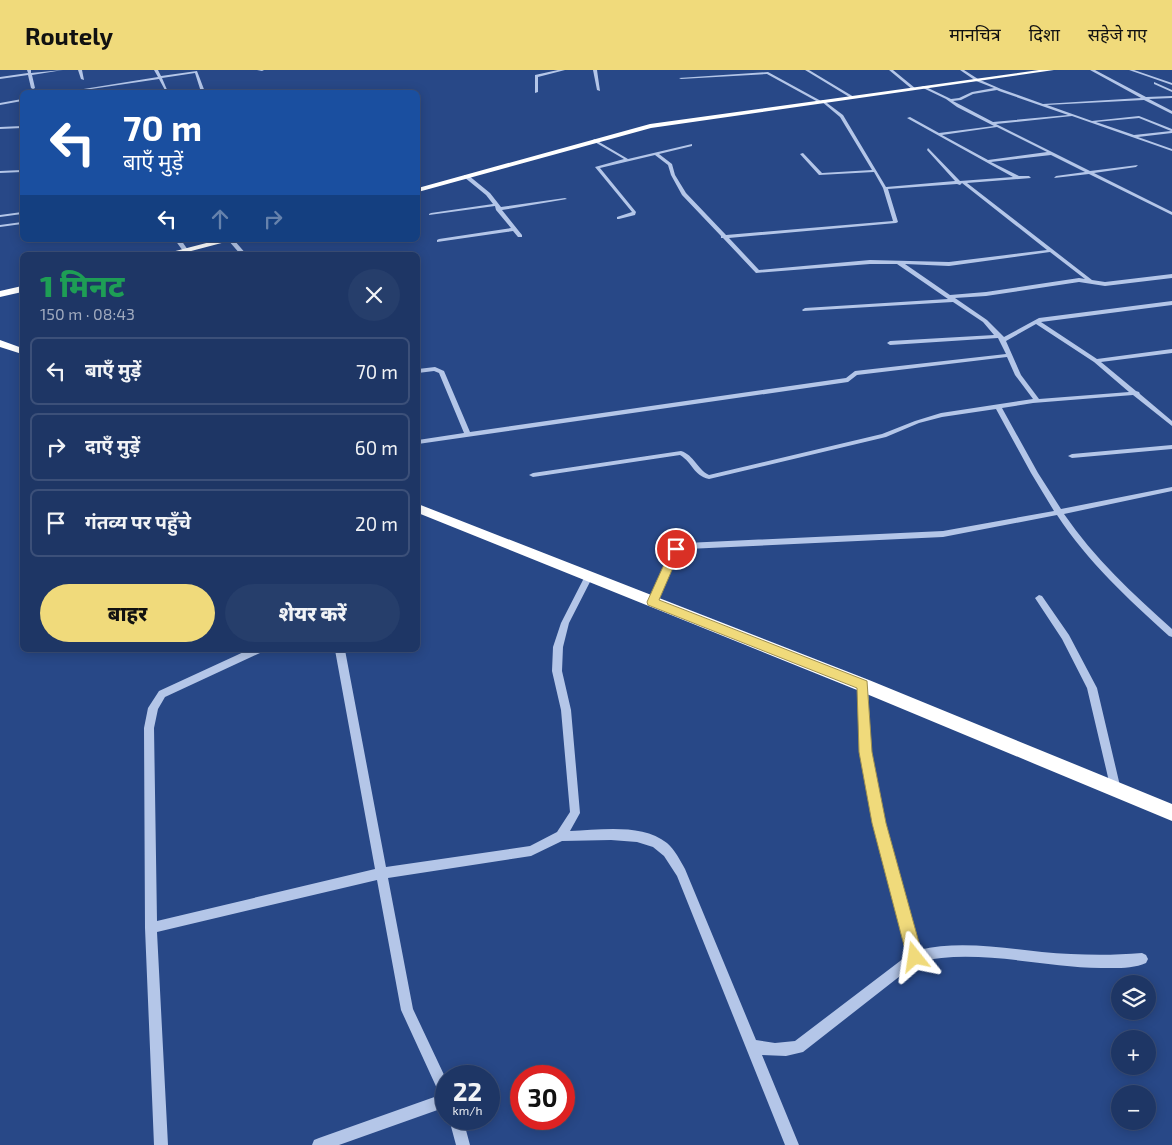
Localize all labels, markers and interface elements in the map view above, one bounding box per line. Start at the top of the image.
text: Routely [25,21,113,50]
text: मानचित्र [949,23,1001,45]
text: दिशा [1029,23,1060,45]
text: सहेजे गए [1088,23,1147,45]
text: 70 m [123,106,202,148]
icon: left [40,110,105,175]
text: बाएँ मुड़ें [123,148,183,174]
icon: left [153,205,181,233]
icon: ahead [206,205,234,233]
icon: right [259,205,287,233]
text: 1 मिनट [40,267,125,303]
button: close [348,269,400,321]
text: 150 m · 08:43 [40,304,135,323]
icon: left [42,357,70,385]
text: बाएँ मुड़ें [85,358,141,381]
text: 70 m [356,360,398,383]
icon: right [42,433,70,461]
text: दाएँ मुड़ें [85,434,140,457]
text: 60 m [355,436,398,459]
icon: arrive [42,509,70,537]
text: गंतव्य पर पहुँचे [85,510,191,533]
text: 20 m [355,512,398,535]
pin [655,528,697,570]
icon: arrive [662,535,690,563]
button: बाहर [40,584,215,642]
button: शेयर करें [225,584,400,642]
position arrow [888,930,940,982]
map controls [1111,975,1156,1130]
button: layers [1111,975,1156,1020]
button: + [1111,1030,1156,1075]
speed limit sign: 30 [510,1065,575,1130]
text: 22 [453,1076,482,1106]
button: − [1111,1085,1156,1130]
text: km/h [453,1103,482,1117]

